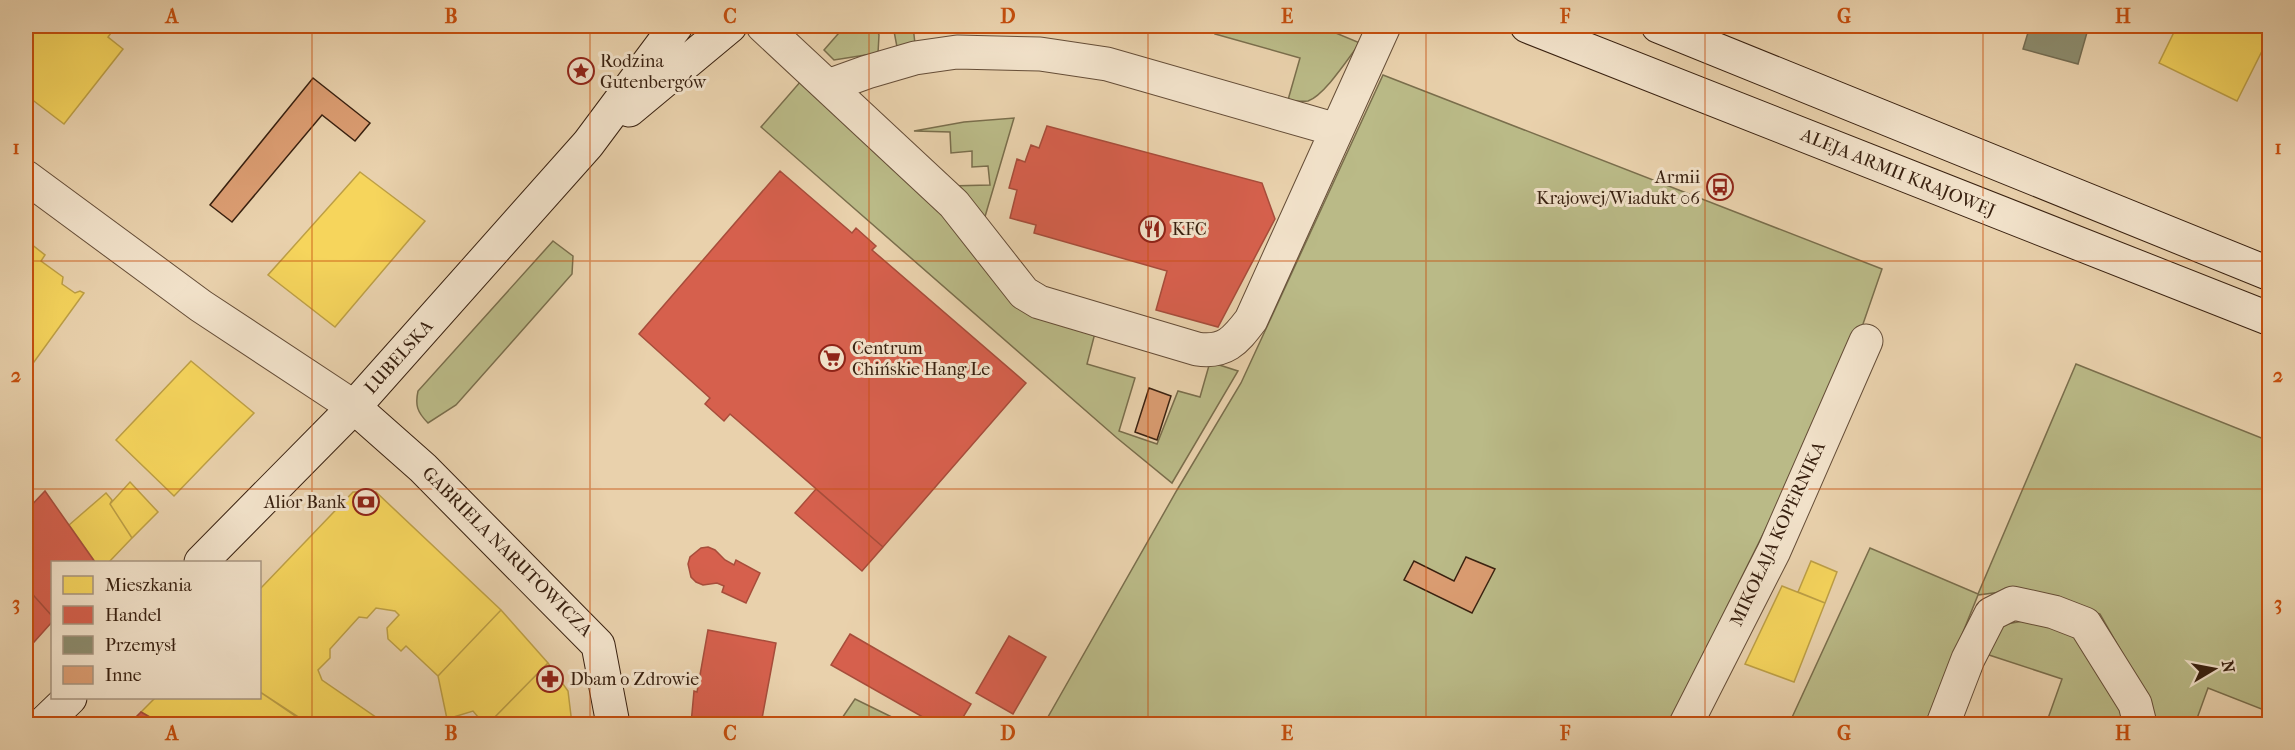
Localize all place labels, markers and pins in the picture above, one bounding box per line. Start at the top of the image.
place label: Rodzina Gutenbergów [600,51,707,93]
place icon: Rodzina Gutenbergów [566,56,596,86]
place label: Armii Krajowej/Wiadukt 06 [1536,167,1701,209]
bus stop icon: Armii Krajowej/Wiadukt 06 [1705,172,1735,202]
restaurant icon: KFC [1137,214,1167,244]
place label: KFC [1172,219,1207,240]
place label: Centrum Chińskie Hang Le [852,338,990,380]
supermarket icon: Centrum Chińskie Hang Le [817,343,847,373]
bank icon: Alior Bank [351,487,381,517]
place label: Alior Bank [263,492,347,513]
pharmacy icon: Dbam o Zdrowie [535,664,565,694]
place label: Dbam o Zdrowie [570,669,699,690]

